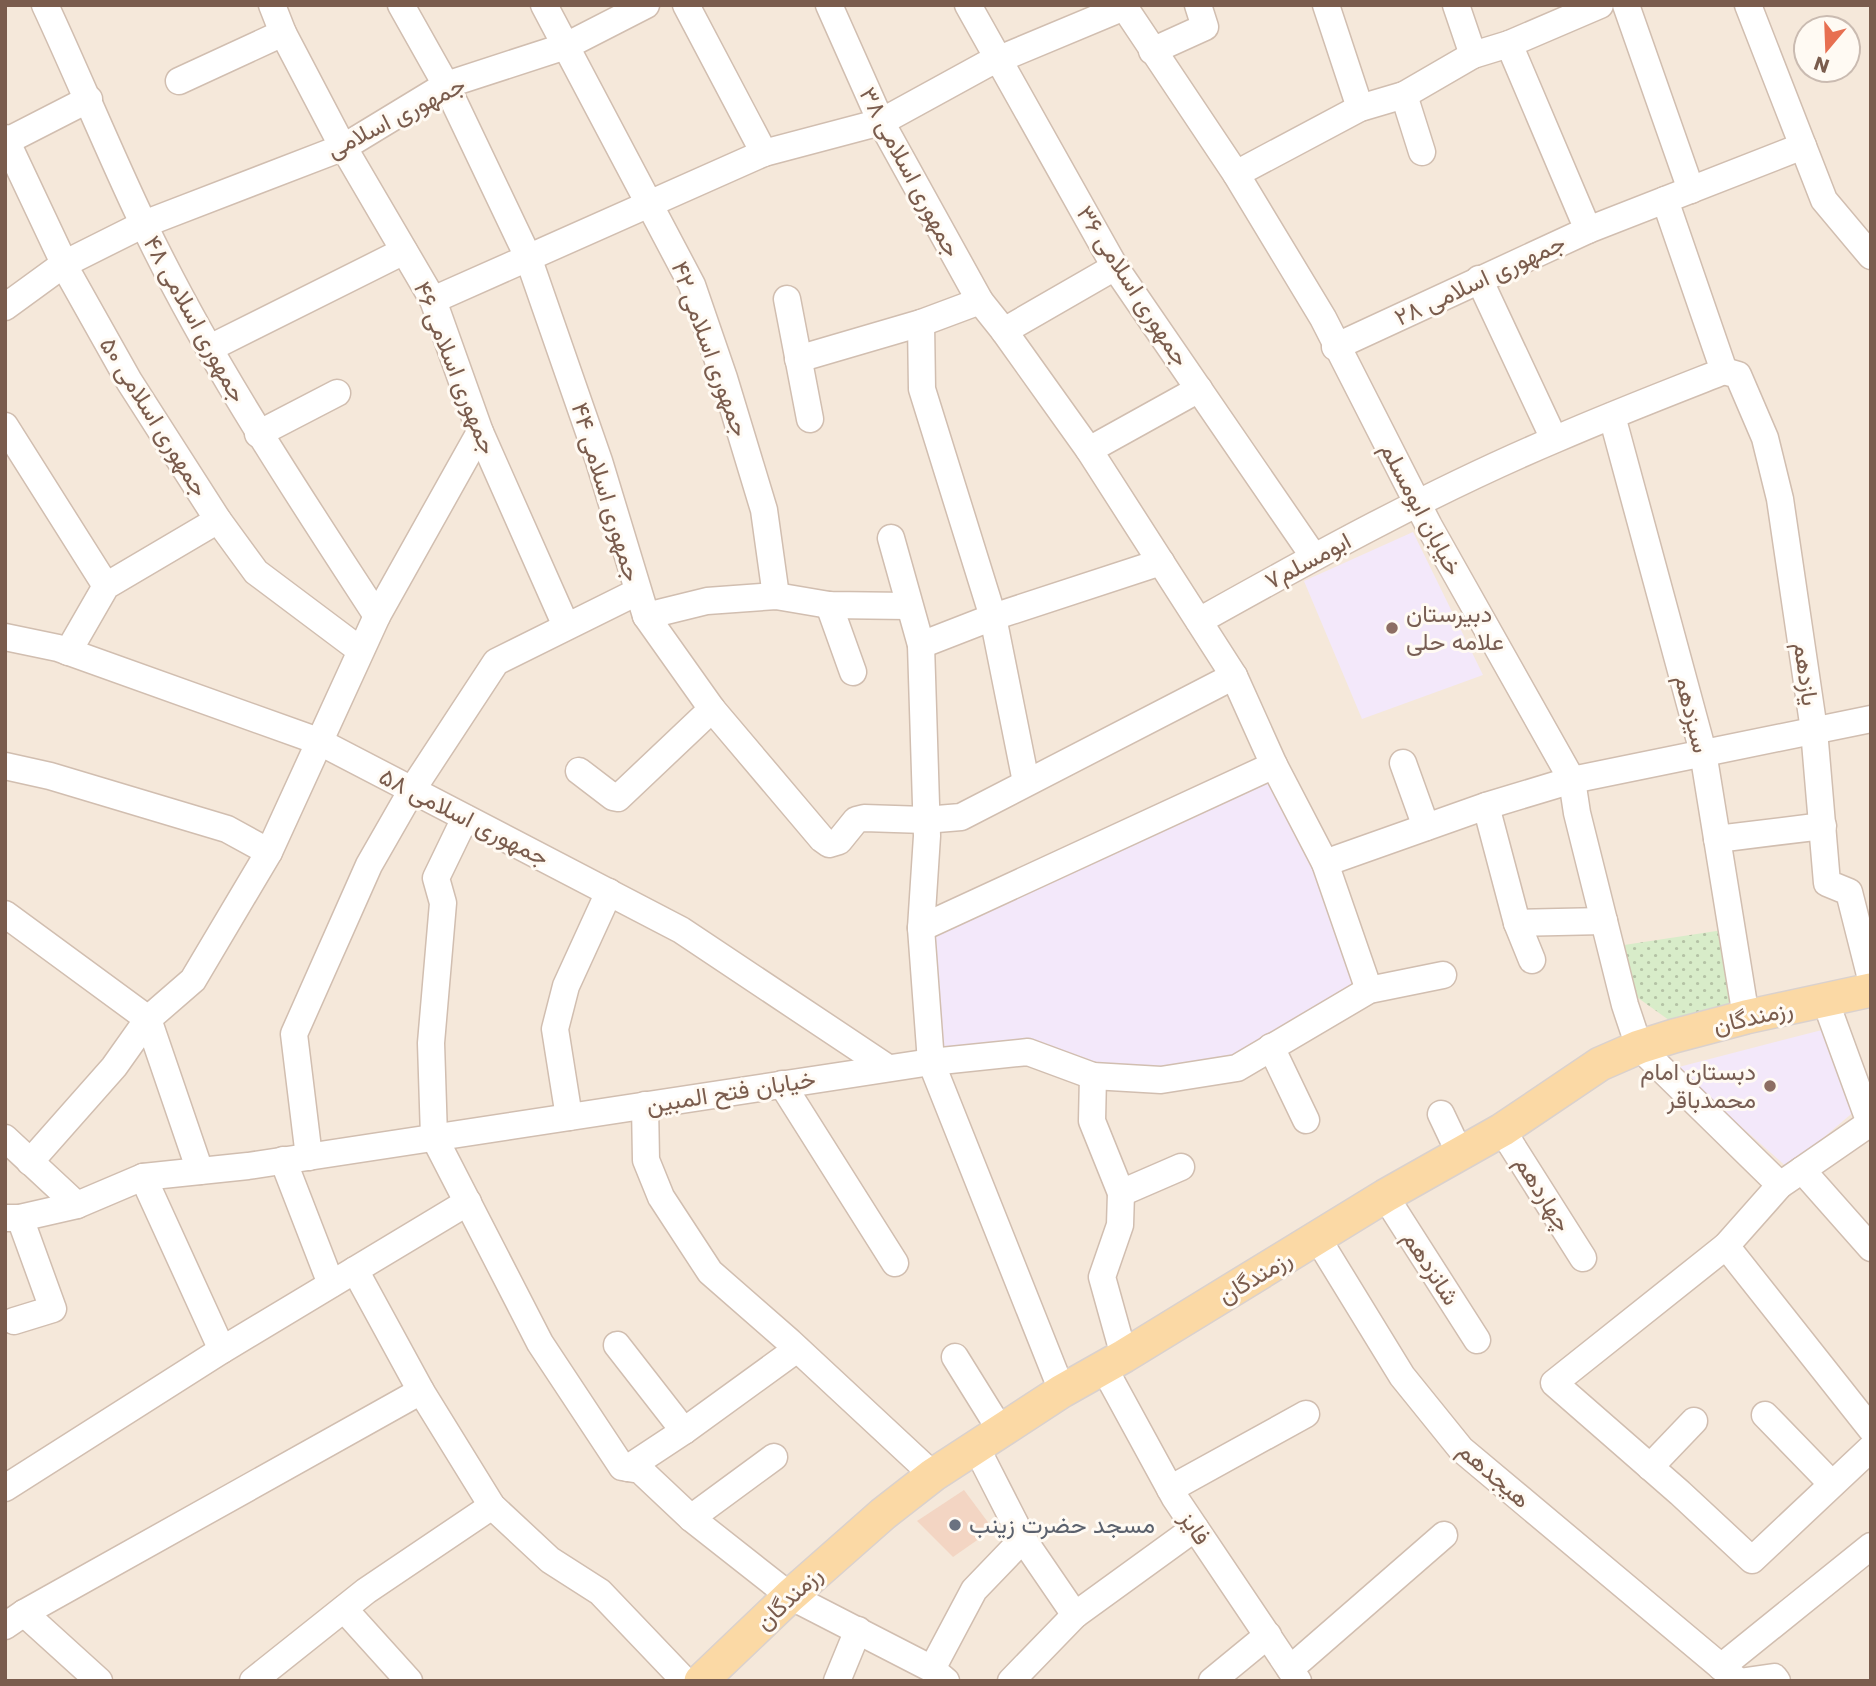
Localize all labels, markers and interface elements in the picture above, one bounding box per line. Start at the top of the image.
north arrow [1792,14,1862,84]
text: N [1810,50,1833,80]
street label: جمهوری اسلامی [321,67,471,166]
street label: جمهوری اسلامی ۳۸ [852,81,969,263]
street label: جمهوری اسلامی ۳۶ [1069,199,1198,373]
street label: جمهوری اسلامی ۲۸ [1389,226,1571,334]
street label: جمهوری اسلامی ۴۸ [136,229,255,408]
street label: جمهوری اسلامی ۴۲ [663,256,758,441]
street label: جمهوری اسلامی ۴۶ [406,276,505,459]
street label: جمهوری اسلامی ۵۰ [92,331,217,503]
street label: جمهوری اسلامی ۴۴ [564,398,649,585]
street label: خیابان ابومسلم [1373,436,1470,581]
street label: ابومسلم۷ [1259,524,1357,597]
place label: دبیرستان علامه حلی [1406,597,1504,658]
marker: دبیرستان علامه حلی [1384,620,1400,636]
street label: یازدهم [1786,640,1827,708]
street label: سیزدهم [1667,671,1718,756]
street label: جمهوری اسلامی ۵۸ [374,760,555,874]
street label: رزمندگان [1710,991,1796,1042]
place label: دبستان امام محمدباقر [1640,1055,1756,1116]
street label: خیابان فتح المبین [644,1062,818,1122]
marker: دبستان امام محمدباقر [1762,1078,1778,1094]
street label: چهاردهم [1507,1149,1580,1238]
street label: شانزدهم [1395,1224,1468,1311]
street label: رزمندگان [1212,1242,1298,1312]
street label: هیجدهم [1451,1434,1538,1515]
street label: فایز [1171,1503,1219,1551]
place label: مسجد حضرت زینب [969,1508,1155,1541]
marker: مسجد حضرت زینب [947,1517,963,1533]
street label: رزمندگان [748,1558,829,1637]

